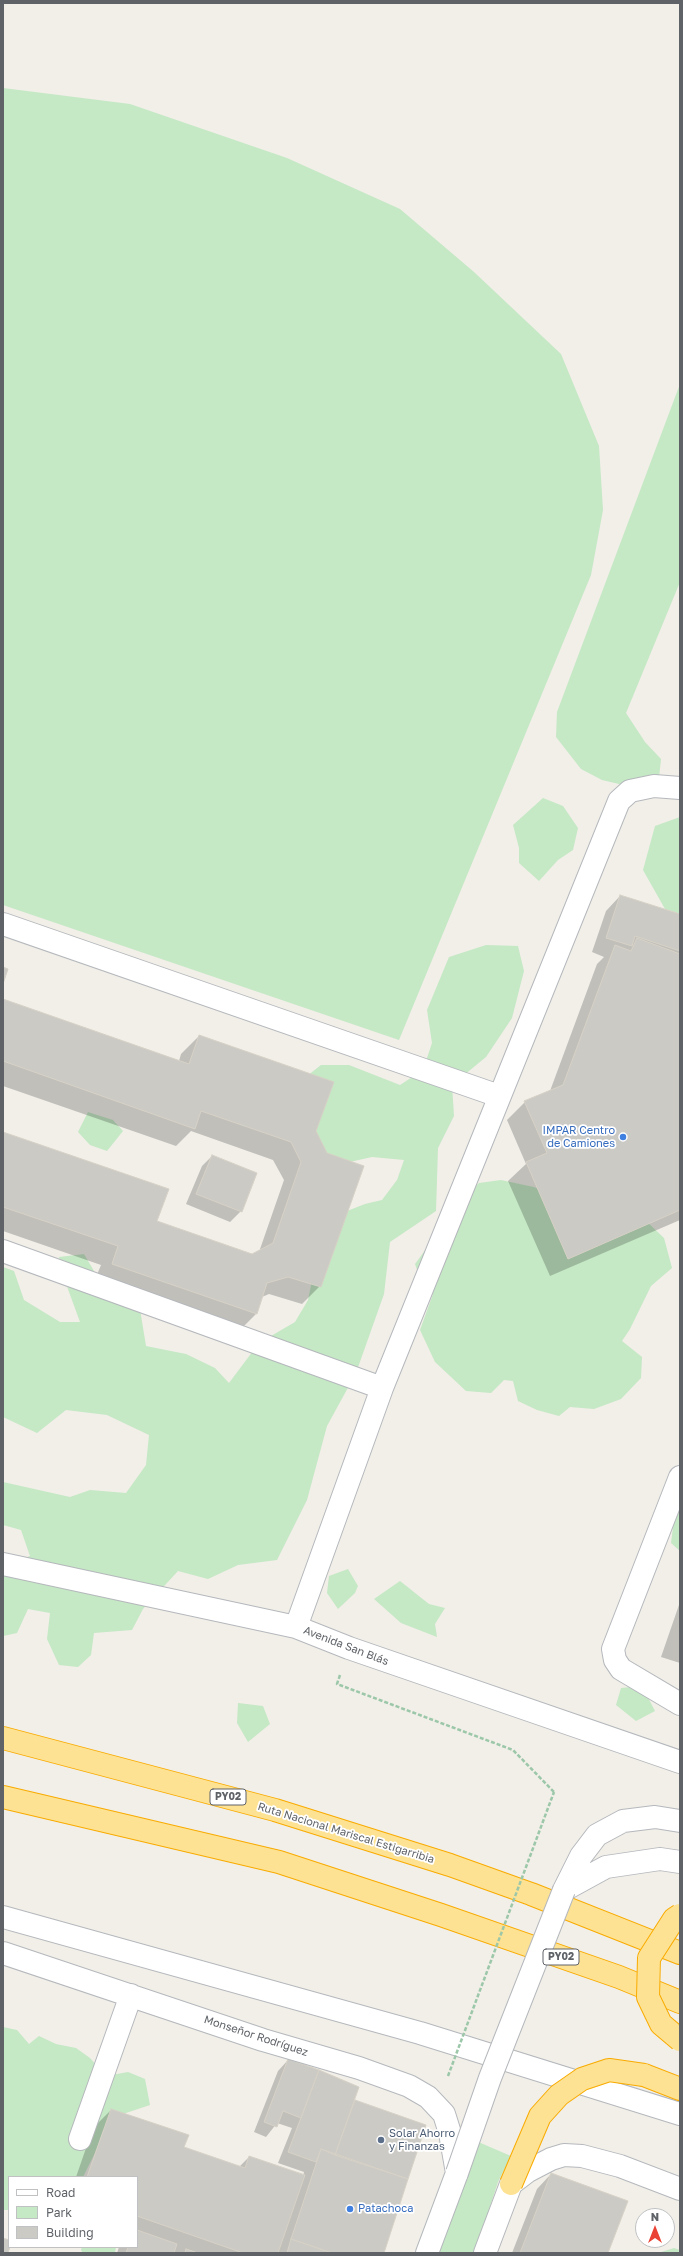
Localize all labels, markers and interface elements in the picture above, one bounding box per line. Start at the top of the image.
place label: IMPAR Centro de Camiones [542,1124,615,1150]
marker: IMPAR Centro de Camiones [618,1132,628,1142]
street label: Avenida San Blás [302,1624,390,1668]
road number: PY02 [210,1789,246,1805]
street label: Ruta Nacional Mariscal Estigarribia [256,1800,436,1866]
road number: PY02 [543,1949,579,1965]
street label: Monseñor Rodríguez [202,2013,310,2059]
place label: Solar Ahorro y Finanzas [389,2127,455,2153]
marker: Solar Ahorro y Finanzas [376,2135,386,2145]
legend [8,2176,138,2248]
text: Road [46,2185,75,2200]
place label: Patachoca [358,2202,413,2216]
marker: Patachoca [345,2204,355,2214]
text: Park [46,2205,72,2220]
north arrow [635,2208,675,2248]
text: N [651,2210,659,2223]
text: Building [46,2225,94,2240]

